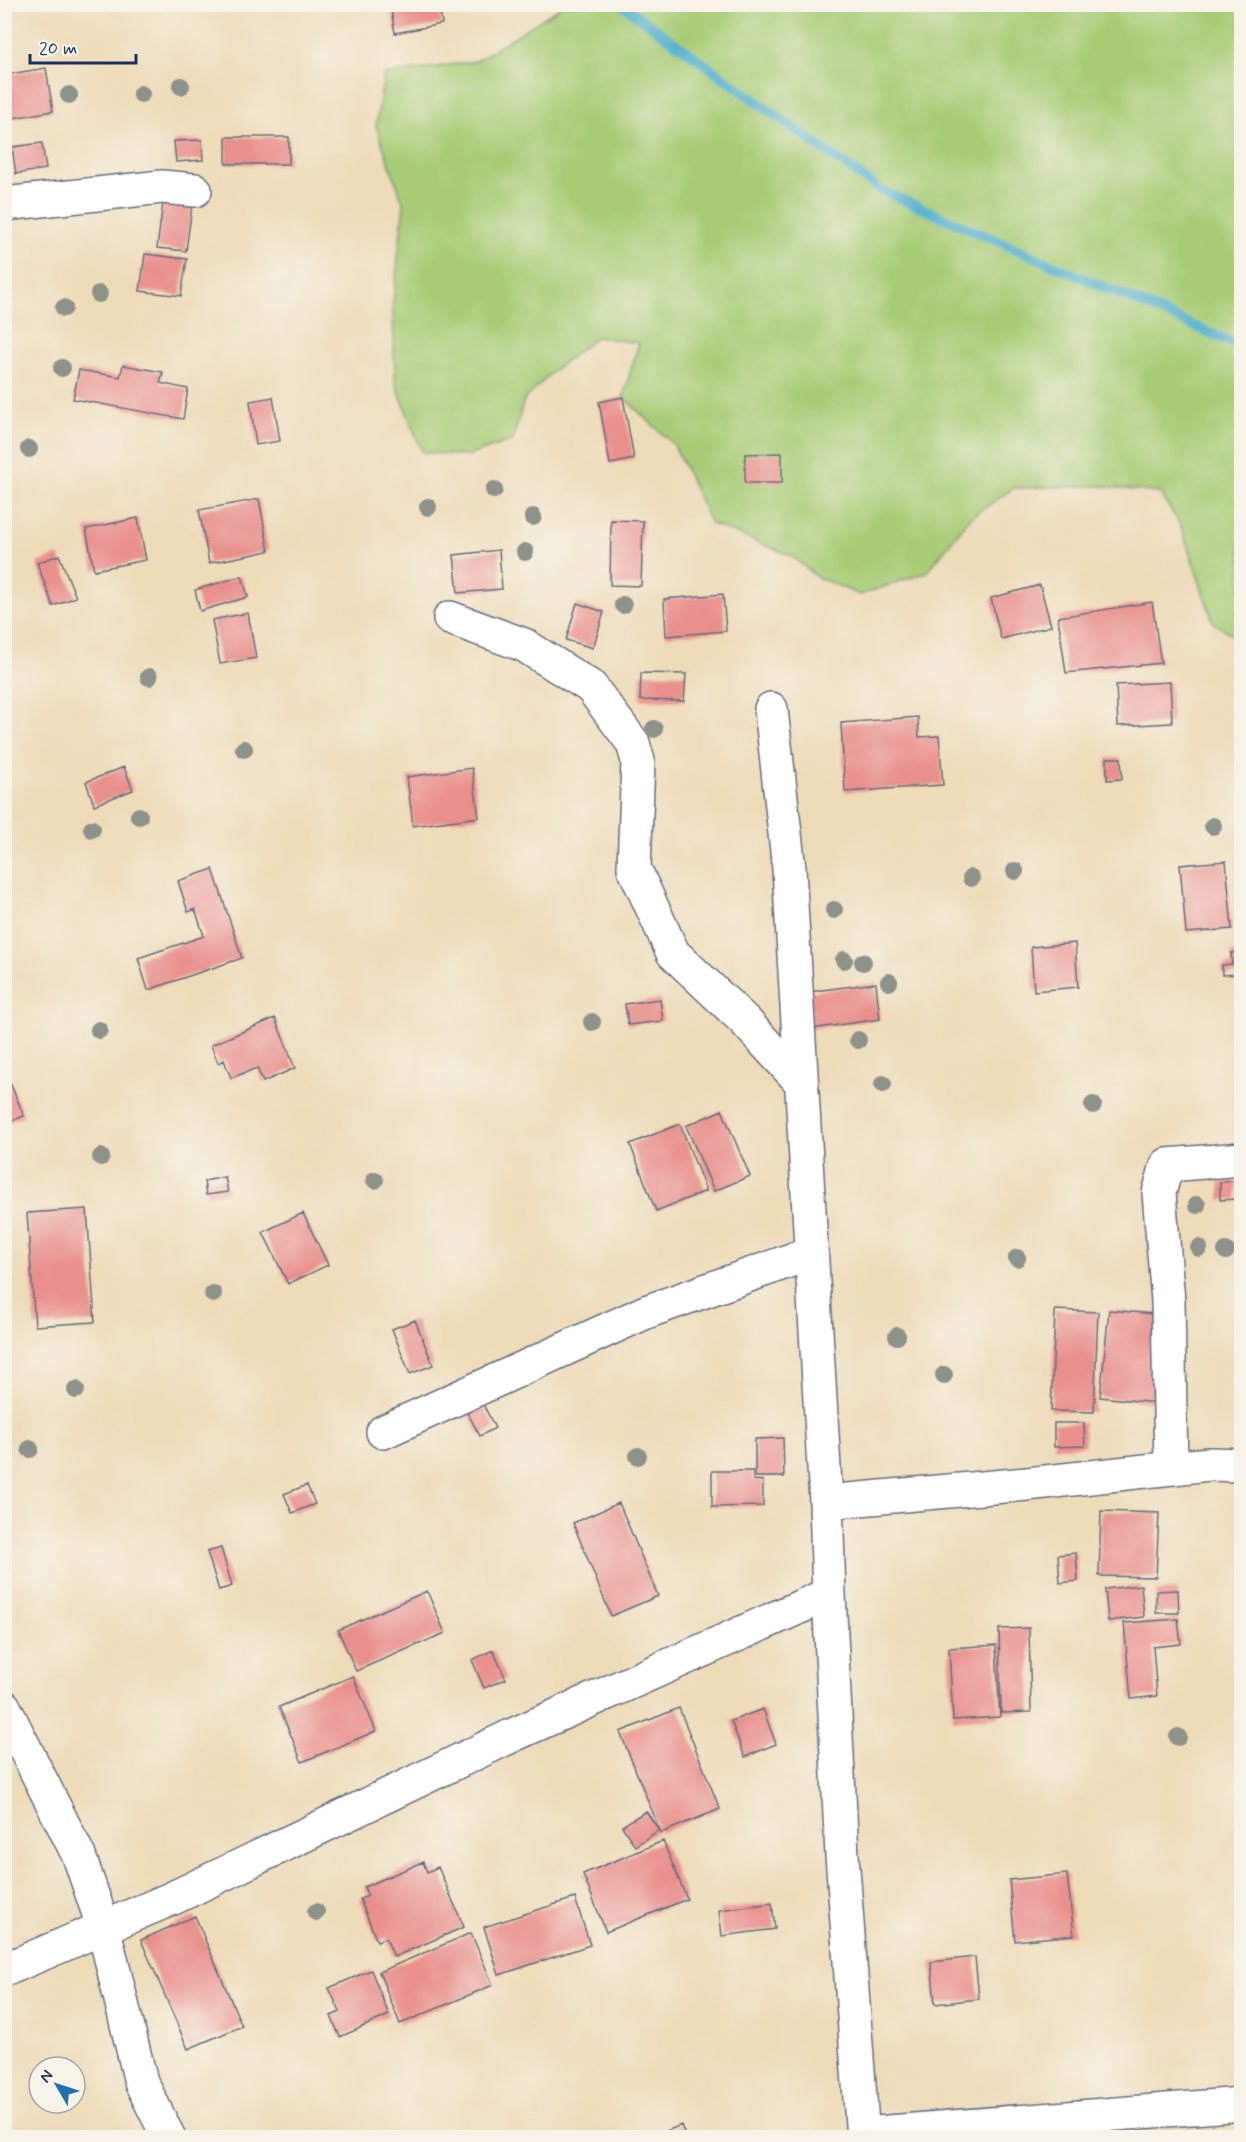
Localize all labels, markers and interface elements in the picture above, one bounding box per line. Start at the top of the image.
scale bar [30,27,136,65]
text: 20 m [39,37,77,61]
north arrow [27,2055,87,2115]
text: N [35,2066,58,2087]

